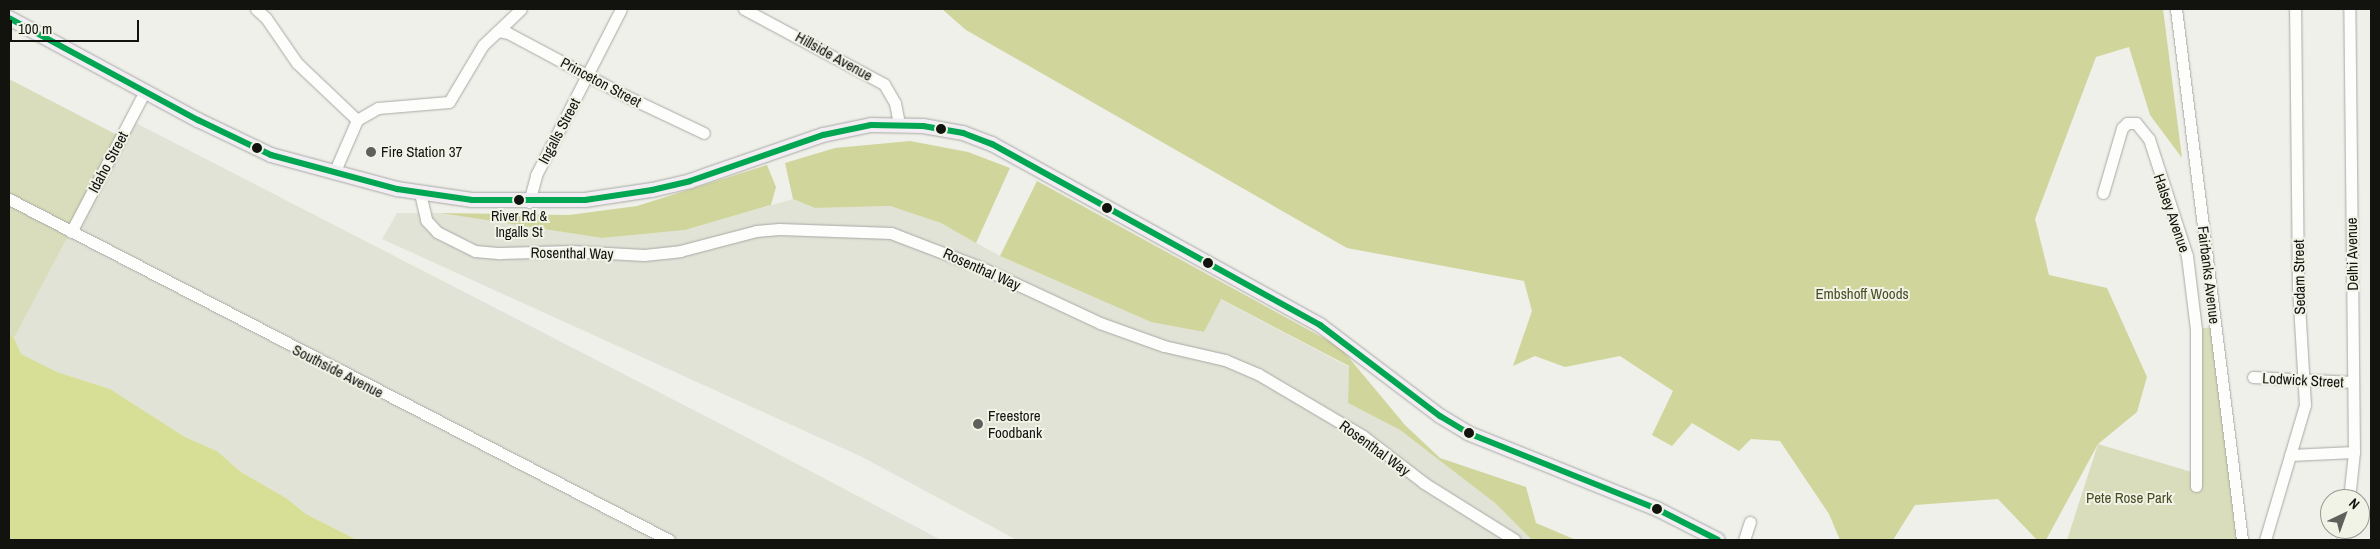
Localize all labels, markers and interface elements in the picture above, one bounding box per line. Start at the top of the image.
scale bar [12,10,141,42]
text: 100 m [18,18,52,39]
street label: Hillside Avenue [792,27,876,85]
street label: Princeton Street [558,53,644,111]
street label: Ingalls Street [534,95,584,167]
unlabelled marker [936,124,946,134]
street label: Idaho Street [84,128,132,196]
unlabelled marker [252,143,262,153]
place label: Fire Station 37 [381,143,462,161]
marker: Fire Station 37 [365,146,377,158]
street label: Halsey Avenue [2150,171,2194,255]
marker: River Rd & Ingalls St [514,195,524,205]
unlabelled marker [1102,203,1112,213]
place label: River Rd & Ingalls St [491,208,547,240]
street label: Delhi Avenue [2342,217,2362,291]
street label: Fairbanks Avenue [2194,225,2224,325]
street label: Sedam Street [2289,239,2309,315]
street label: Rosenthal Way [530,243,614,263]
street label: Rosenthal Way [940,244,1024,294]
unlabelled marker [1203,258,1213,268]
park label: Embshoff Woods [1815,285,1909,303]
street label: Southside Avenue [289,340,387,402]
street label: Lodwick Street [2262,369,2344,391]
place label: Freestore Foodbank [988,406,1042,441]
street label: Rosenthal Way [1336,416,1414,480]
marker: Freestore Foodbank [972,418,984,430]
unlabelled marker [1464,428,1474,438]
park label: Pete Rose Park [2086,489,2172,507]
north arrow [2320,489,2370,539]
text: N [2345,494,2363,513]
unlabelled marker [1652,504,1662,514]

